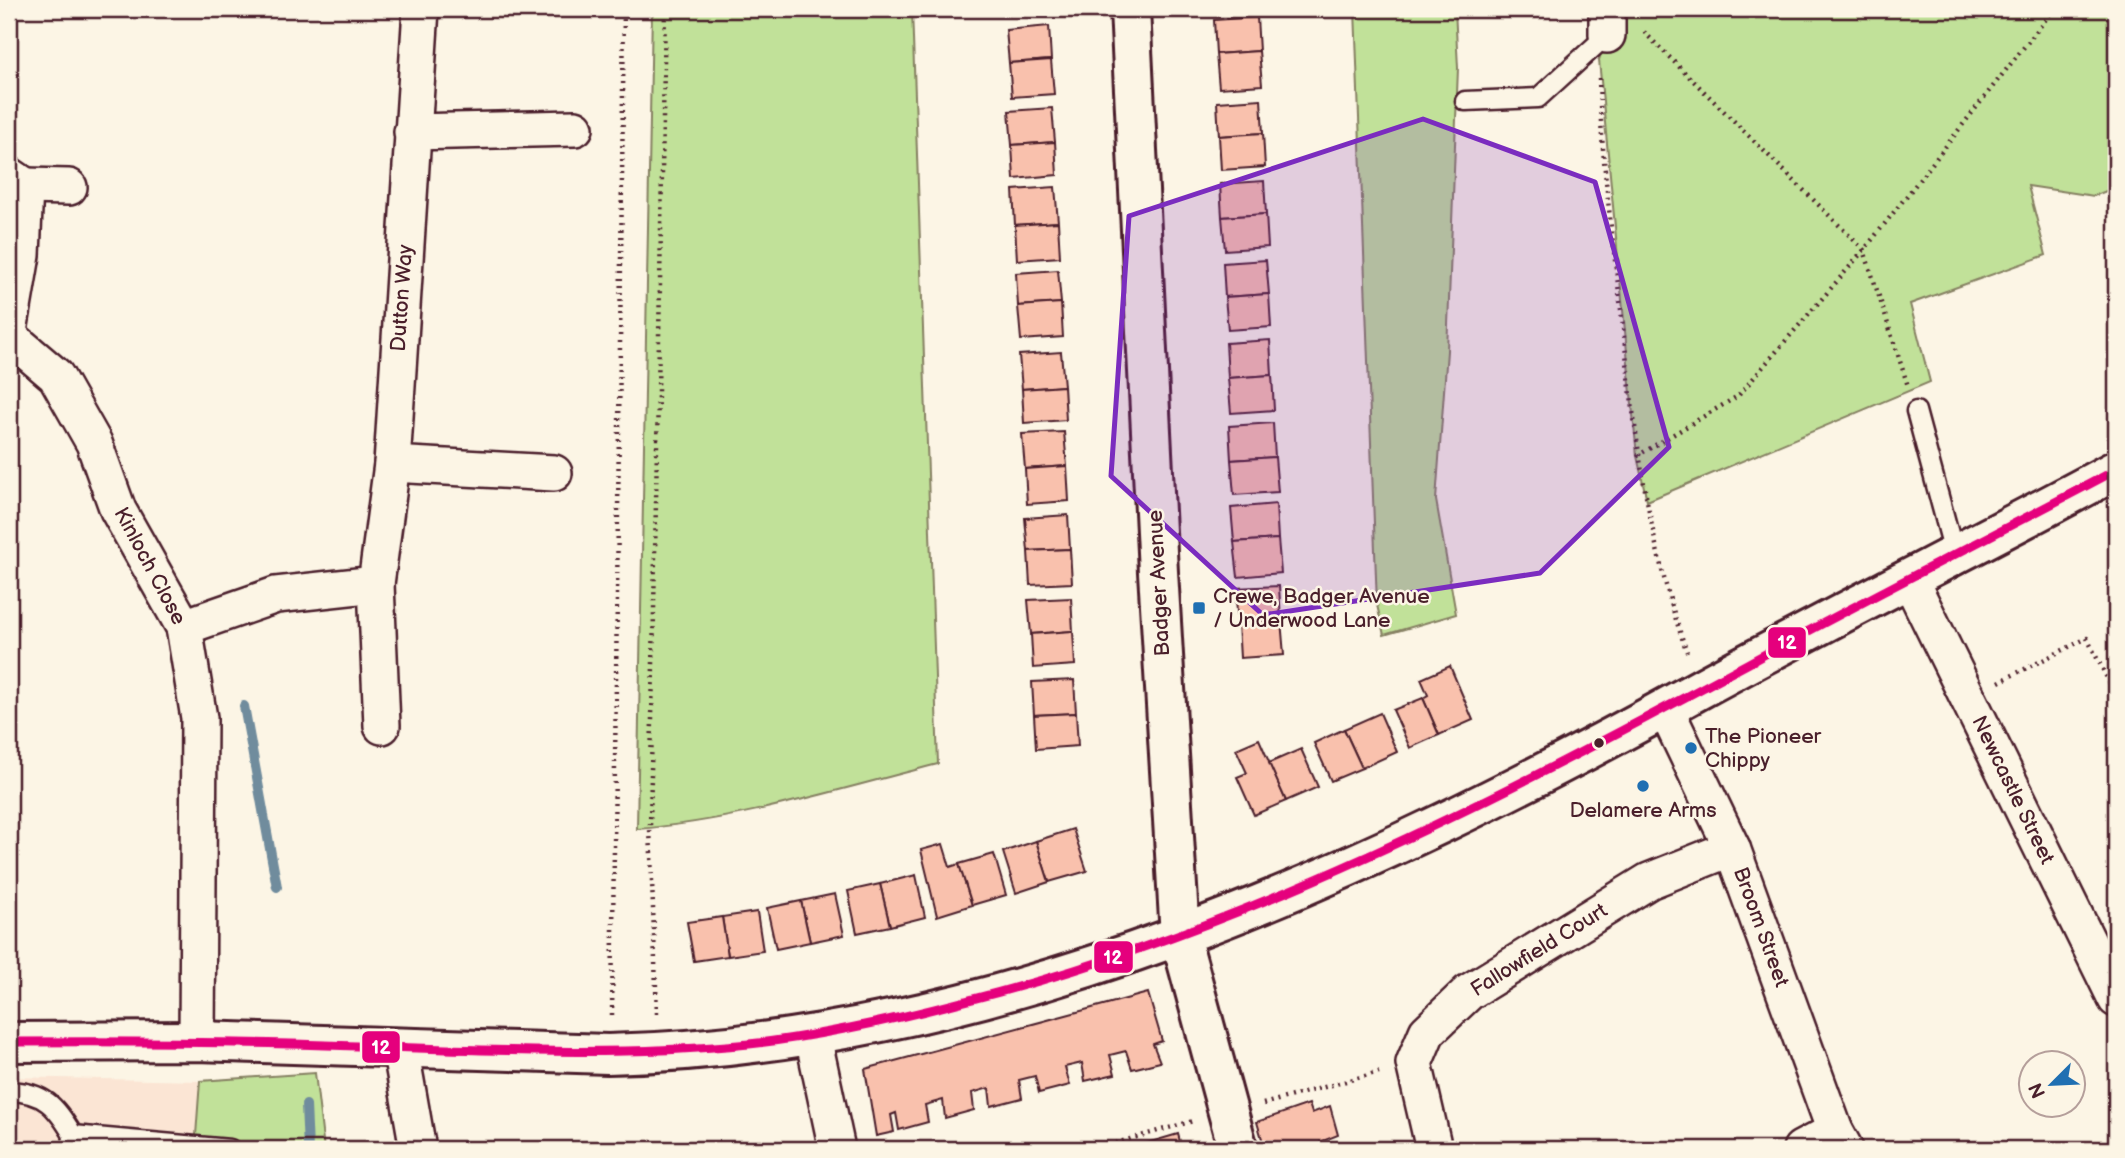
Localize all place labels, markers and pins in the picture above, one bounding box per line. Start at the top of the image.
place label: Crewe, Badger Avenue / Underwood Lane [1213,584,1430,633]
marker: Crewe, Badger Avenue / Underwood Lane [1191,600,1207,616]
place label: The Pioneer Chippy [1705,724,1822,773]
unlabelled marker [1592,736,1606,750]
marker: The Pioneer Chippy [1683,740,1699,756]
marker: Delamere Arms [1635,778,1651,794]
place label: Delamere Arms [1569,798,1717,823]

